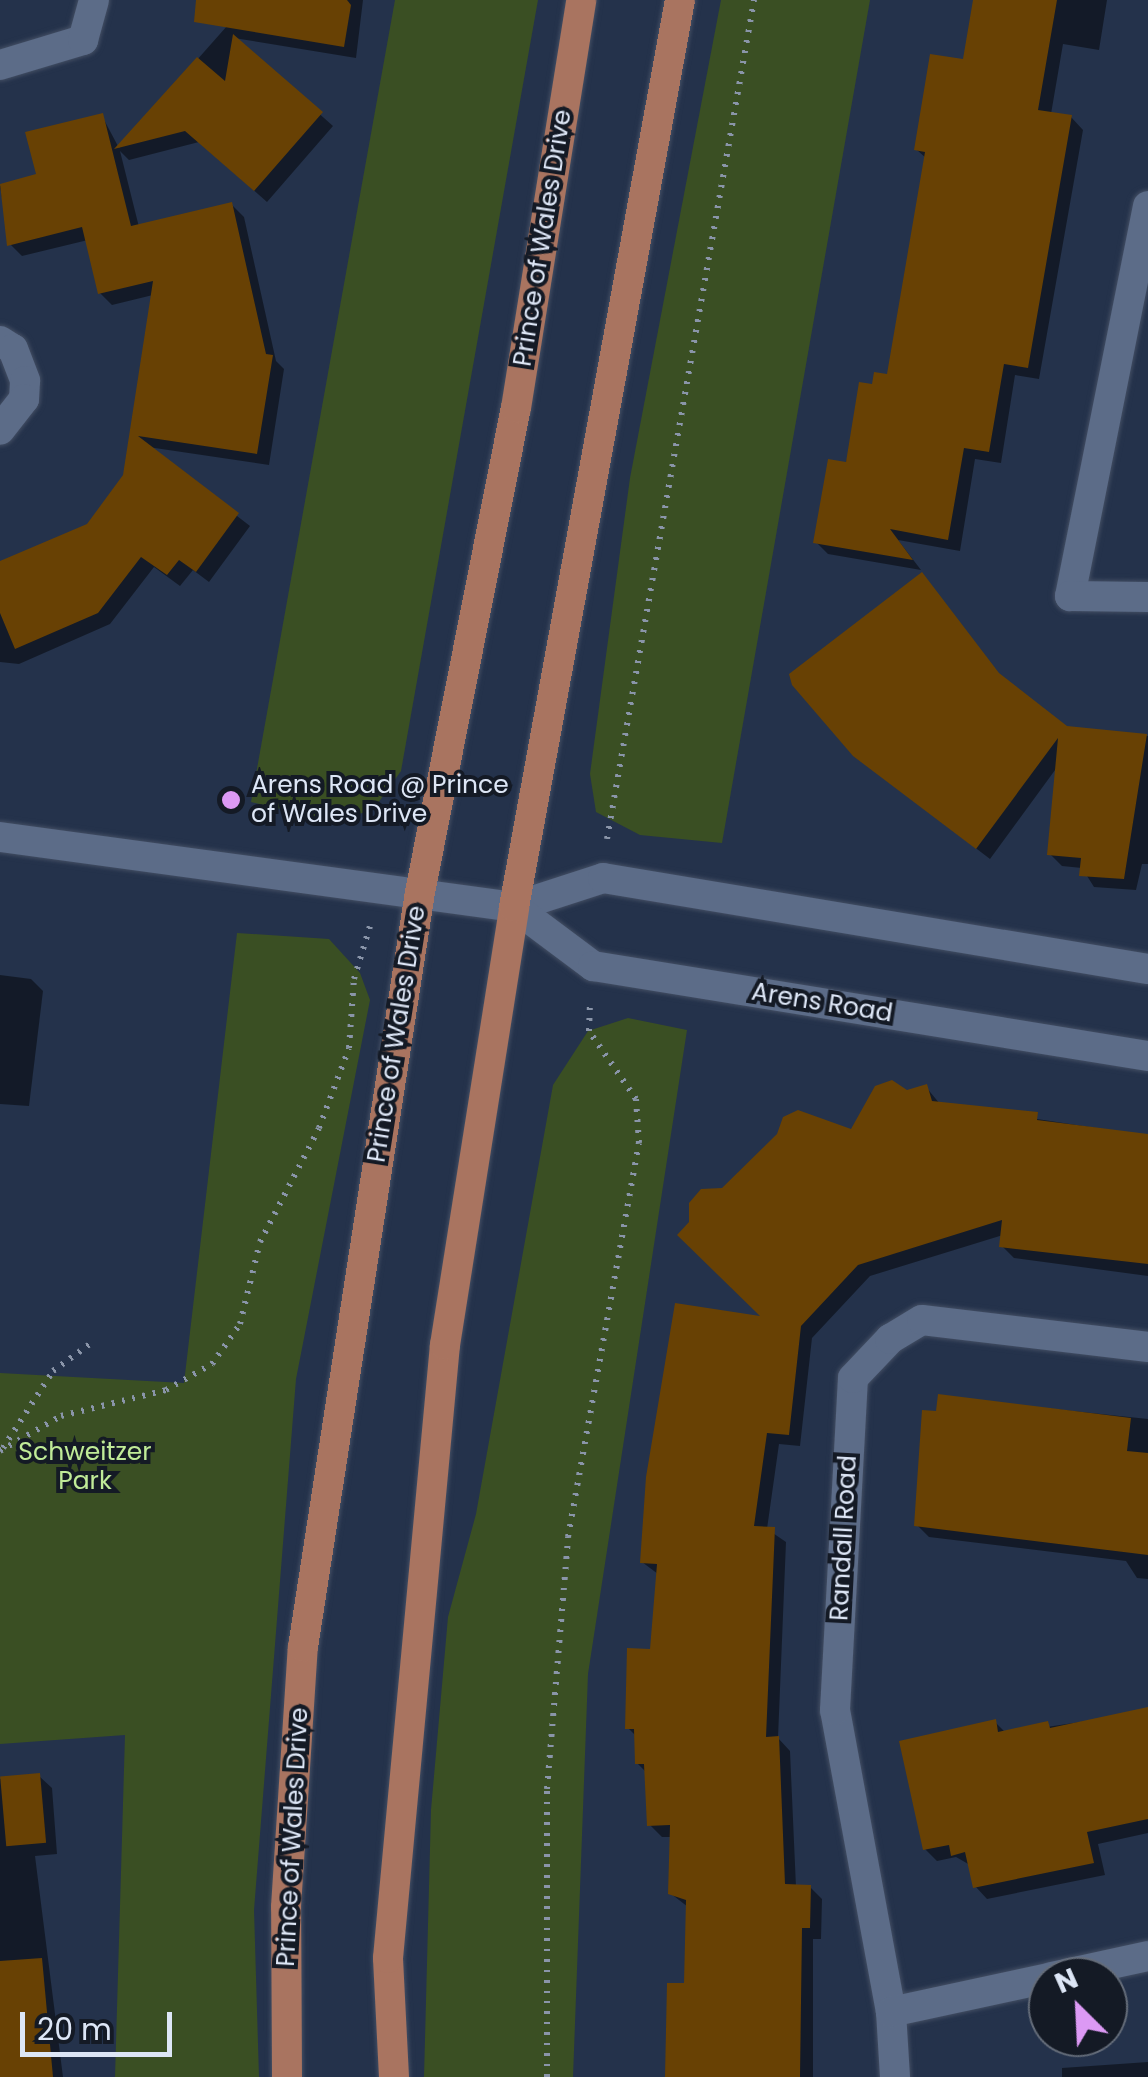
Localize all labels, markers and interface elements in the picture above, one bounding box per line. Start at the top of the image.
street label: Prince of Wales Drive [508,107,578,369]
place label: Arens Road @ Prince of Wales Drive [251,771,509,830]
marker: Arens Road @ Prince of Wales Drive [220,789,242,811]
street label: Prince of Wales Drive [362,903,432,1165]
street label: Arens Road [749,977,895,1029]
park label: Schweitzer Park [18,1438,152,1497]
street label: Randall Road [825,1454,863,1622]
street label: Prince of Wales Drive [271,1707,315,1967]
north arrow [1028,1957,1128,2057]
text: N [1049,1959,1084,2003]
scale bar [25,1992,178,2054]
text: 20 m [37,2008,112,2051]

